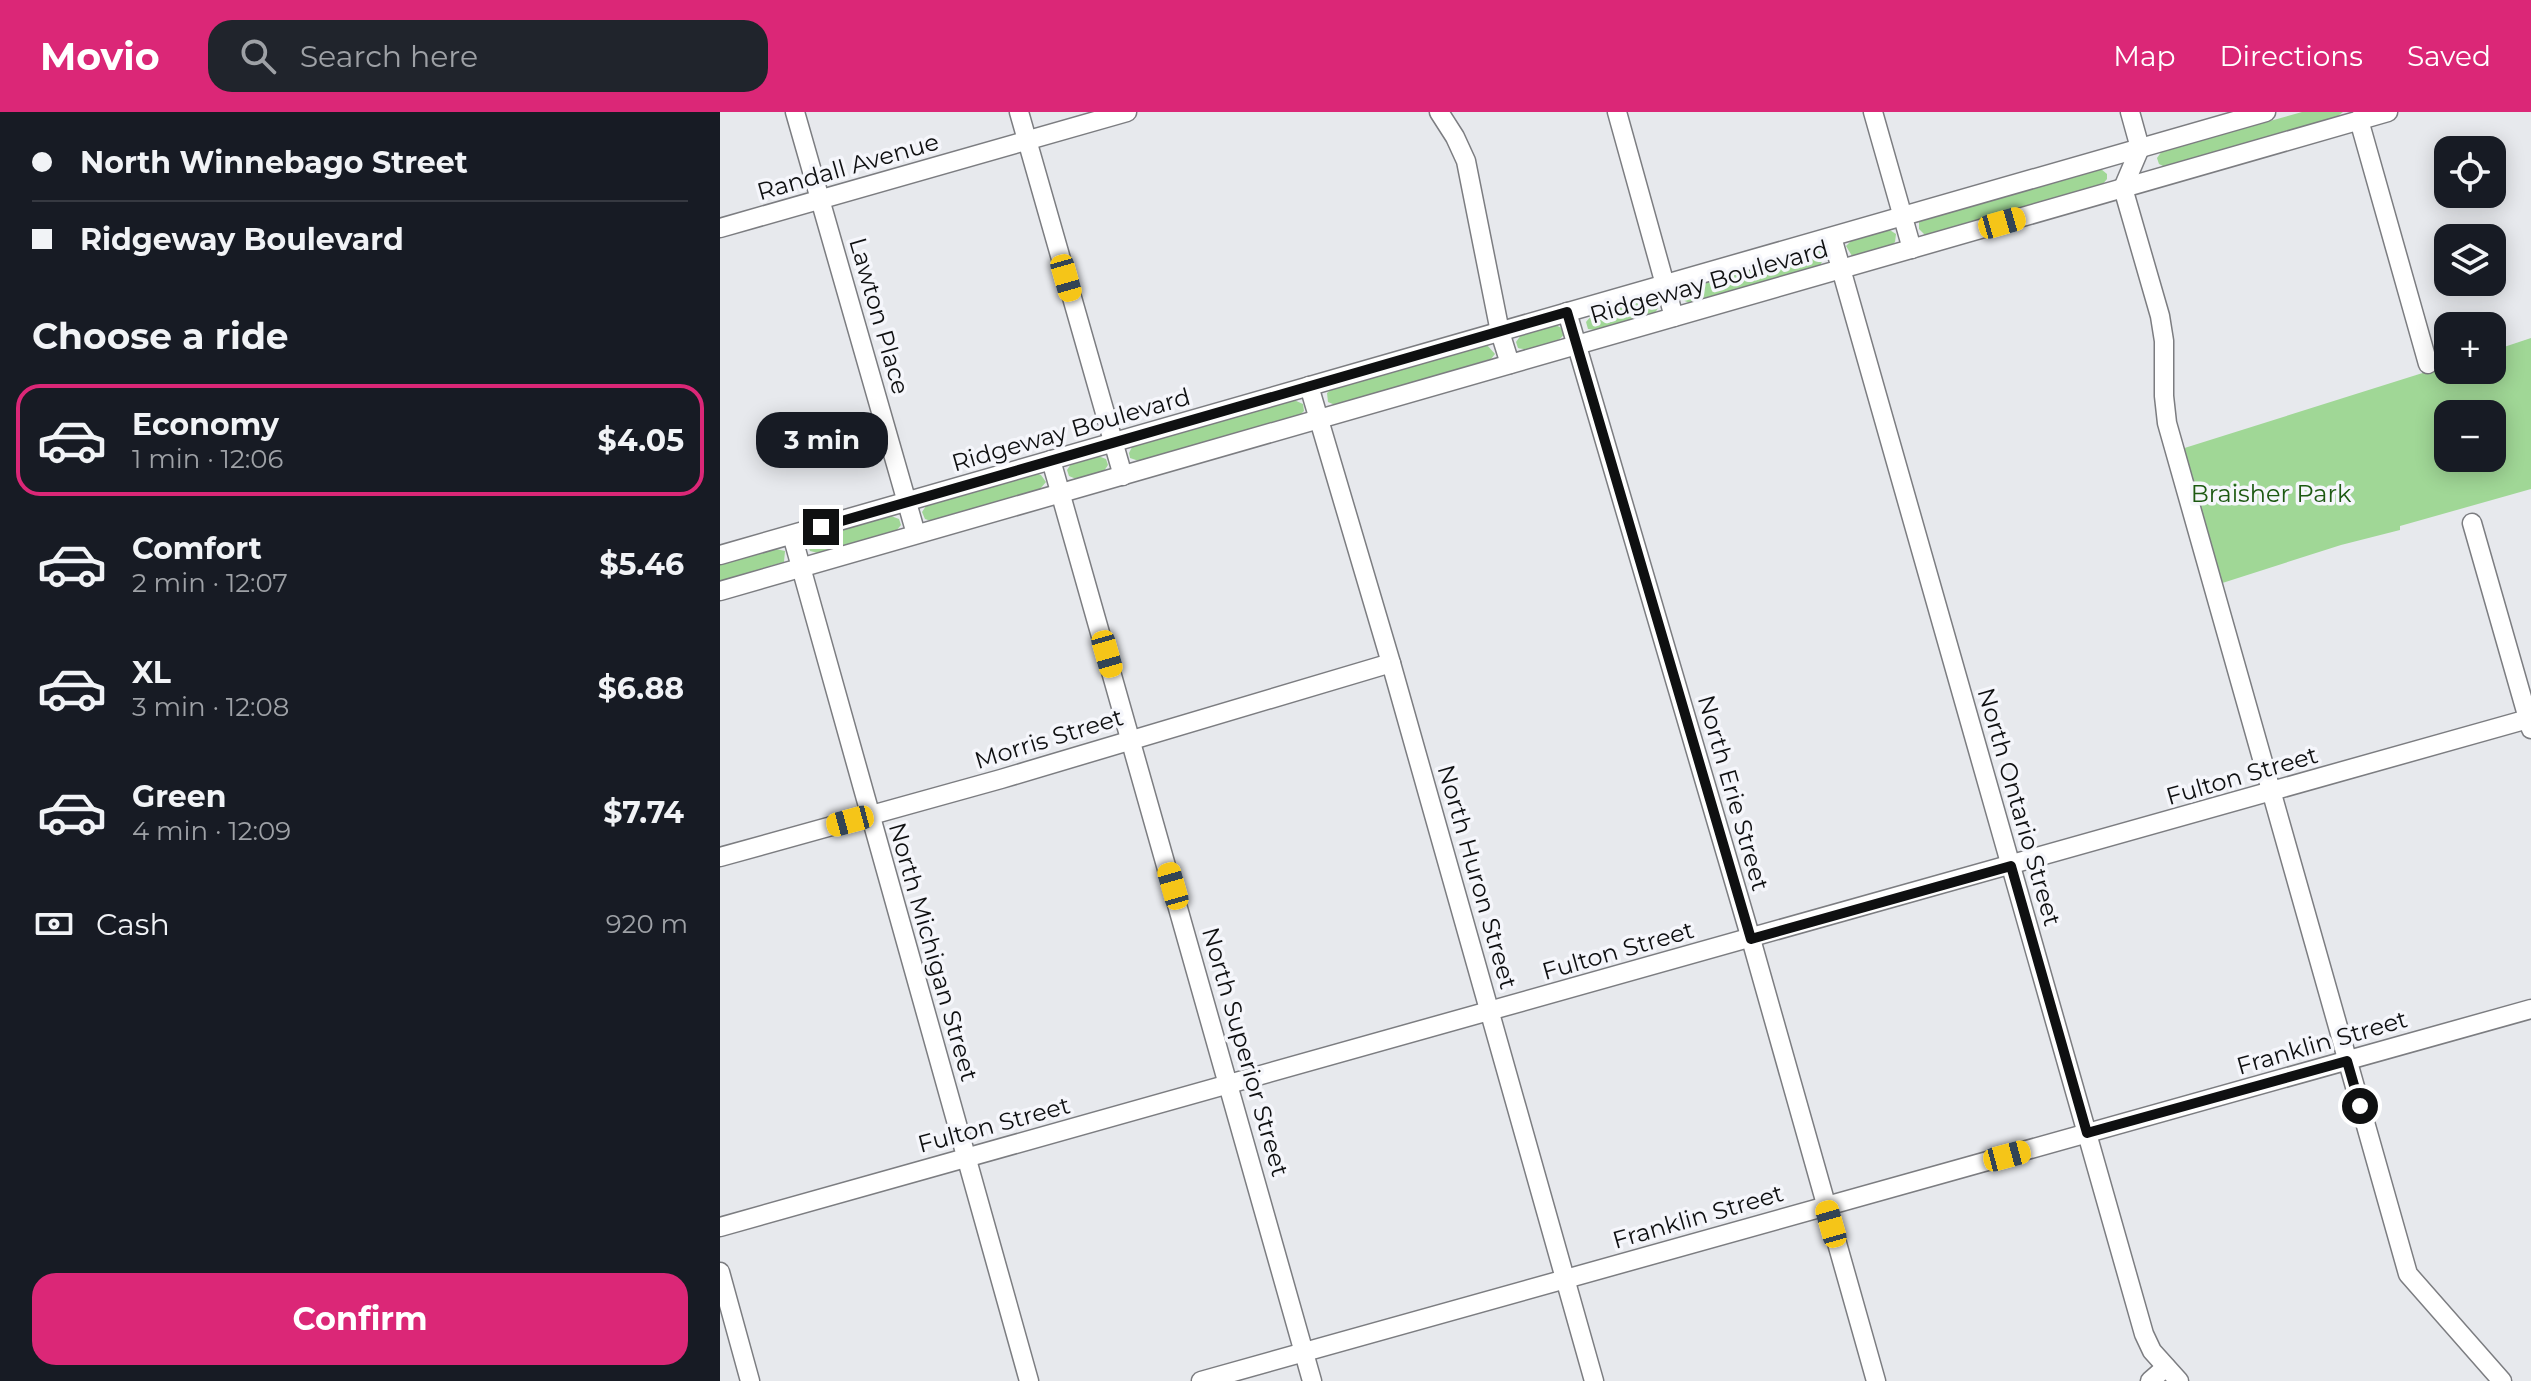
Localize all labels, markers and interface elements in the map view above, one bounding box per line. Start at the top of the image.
search box [208,20,768,92]
text: Movio [40,33,160,80]
icon: search [236,34,280,78]
text: Search here [300,38,478,75]
text: Map [2113,39,2175,73]
text: Directions [2219,39,2363,73]
text: Saved [2407,39,2491,73]
street label: Randall Avenue [754,127,942,206]
map controls [2434,136,2506,472]
button: locate [2434,136,2506,208]
text: North Winnebago Street [80,144,468,181]
car [1976,205,2028,241]
text: Ridgeway Boulevard [80,221,404,258]
button: layers [2434,224,2506,296]
street label: Lawton Place [843,234,916,398]
street label: Ridgeway Boulevard [1586,234,1831,329]
car [1048,252,1084,304]
button: + [2434,312,2506,384]
text: Choose a ride [32,314,289,358]
street label: Ridgeway Boulevard [948,382,1193,477]
button: − [2434,400,2506,472]
icon: car [36,404,108,476]
text: Economy [132,406,279,443]
callout: 3 min [755,411,887,467]
text: $4.05 [598,422,684,459]
text: 3 min [784,424,860,456]
text: 1 min · 12:06 [132,443,283,475]
park label: Braisher Park [2191,479,2352,508]
route end [803,509,839,545]
icon: car [36,528,108,600]
text: Comfort [132,530,262,567]
text: $5.46 [599,546,684,583]
text: 2 min · 12:07 [132,567,288,599]
car [1089,628,1125,680]
icon: car [36,652,108,724]
text: XL [132,654,171,691]
text: $6.88 [598,670,684,707]
street label: North Ontario Street [1972,684,2067,930]
text: 3 min · 12:08 [132,691,289,723]
street label: North Erie Street [1692,692,1775,894]
street label: Morris Street [971,702,1127,775]
street label: Fulton Street [2163,740,2321,811]
street label: North Huron Street [1432,761,1523,993]
icon: car [36,776,108,848]
text: Green [132,778,226,815]
text: $7.74 [603,794,684,831]
car [824,803,876,839]
text: 4 min · 12:09 [132,815,291,847]
street label: North Michigan Street [883,819,984,1085]
car [1155,860,1191,912]
icon: cash [32,902,76,946]
text: Cash [96,906,170,943]
text: 920 m [606,908,688,940]
street label: Fulton Street [1539,915,1697,986]
street label: North Superior Street [1196,924,1295,1180]
street label: Franklin Street [2233,1004,2411,1081]
route start [2342,1088,2378,1124]
street label: Fulton Street [915,1090,1073,1159]
car [1981,1138,2033,1174]
street label: Franklin Street [1609,1178,1787,1255]
car [1813,1198,1849,1250]
button: Confirm [32,1273,688,1365]

